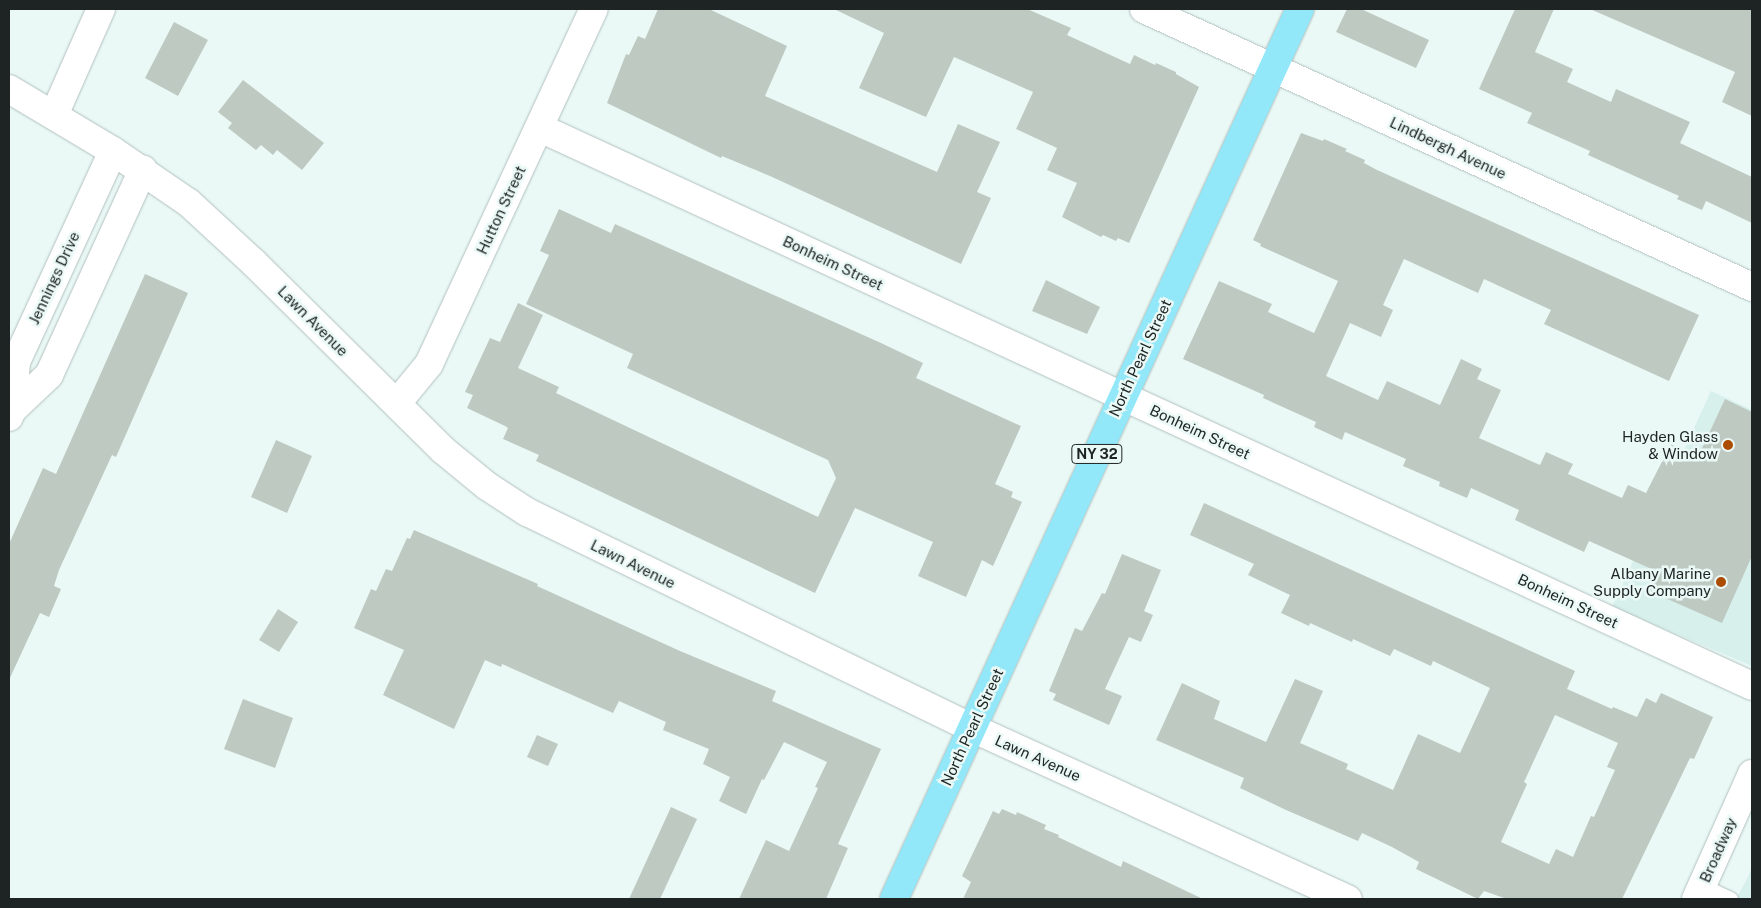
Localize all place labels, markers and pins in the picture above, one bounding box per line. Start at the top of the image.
place label: Hayden Glass & Window [1622,427,1718,462]
marker: Hayden Glass & Window [1722,439,1734,451]
place label: Albany Marine Supply Company [1593,564,1711,599]
marker: Albany Marine Supply Company [1715,576,1727,588]

